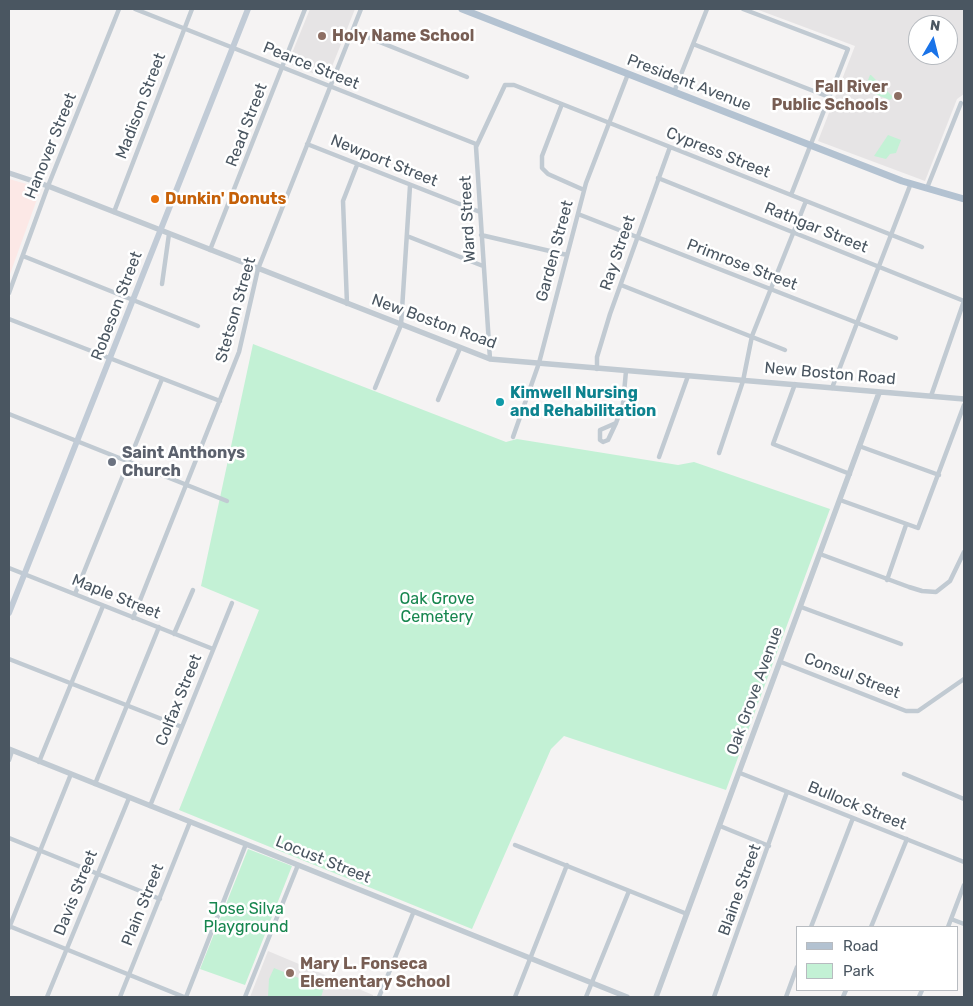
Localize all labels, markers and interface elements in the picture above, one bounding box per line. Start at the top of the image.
north arrow [908,15,958,65]
text: N [929,17,941,35]
place label: Holy Name School [332,26,474,46]
marker: Holy Name School [316,30,328,42]
street label: Pearce Street [260,38,362,94]
street label: Madison Street [112,50,170,162]
street label: President Avenue [624,50,754,116]
place label: Fall River Public Schools [771,77,888,115]
street label: Read Street [222,81,272,169]
street label: Hanover Street [21,90,81,202]
marker: Fall River Public Schools [892,90,904,102]
street label: Cypress Street [663,123,773,183]
street label: Newport Street [328,131,440,191]
street label: Ward Street [456,175,480,263]
place label: Dunkin' Donuts [165,189,286,209]
marker: Dunkin' Donuts [149,193,161,205]
street label: Garden Street [532,198,578,304]
street label: Rathgar Street [761,199,871,257]
street label: Ray Street [596,213,640,293]
street label: Primrose Street [684,235,800,295]
street label: Robeson Street [87,249,147,363]
street label: Stetson Street [212,255,260,365]
street label: New Boston Road [369,290,499,354]
street label: New Boston Road [764,359,896,389]
place label: Kimwell Nursing and Rehabilitation [510,383,656,421]
marker: Kimwell Nursing and Rehabilitation [494,396,506,408]
place label: Saint Anthonys Church [122,443,245,481]
marker: Saint Anthonys Church [106,456,118,468]
street label: Maple Street [69,570,163,624]
park label: Oak Grove Cemetery [399,589,475,627]
street label: Oak Grove Avenue [723,624,787,758]
street label: Consul Street [801,649,903,703]
street label: Colfax Street [152,651,206,749]
street label: Bullock Street [805,778,909,834]
street label: Locust Street [273,832,373,888]
street label: Blaine Street [715,842,765,938]
street label: Davis Street [50,847,102,939]
street label: Plain Street [118,861,168,949]
park label: Jose Silva Playground [204,899,288,937]
legend [796,926,958,991]
text: Road [843,937,879,955]
place label: Mary L. Fonseca Elementary School [300,954,450,992]
text: Park [843,962,874,980]
marker: Mary L. Fonseca Elementary School [284,967,296,979]

